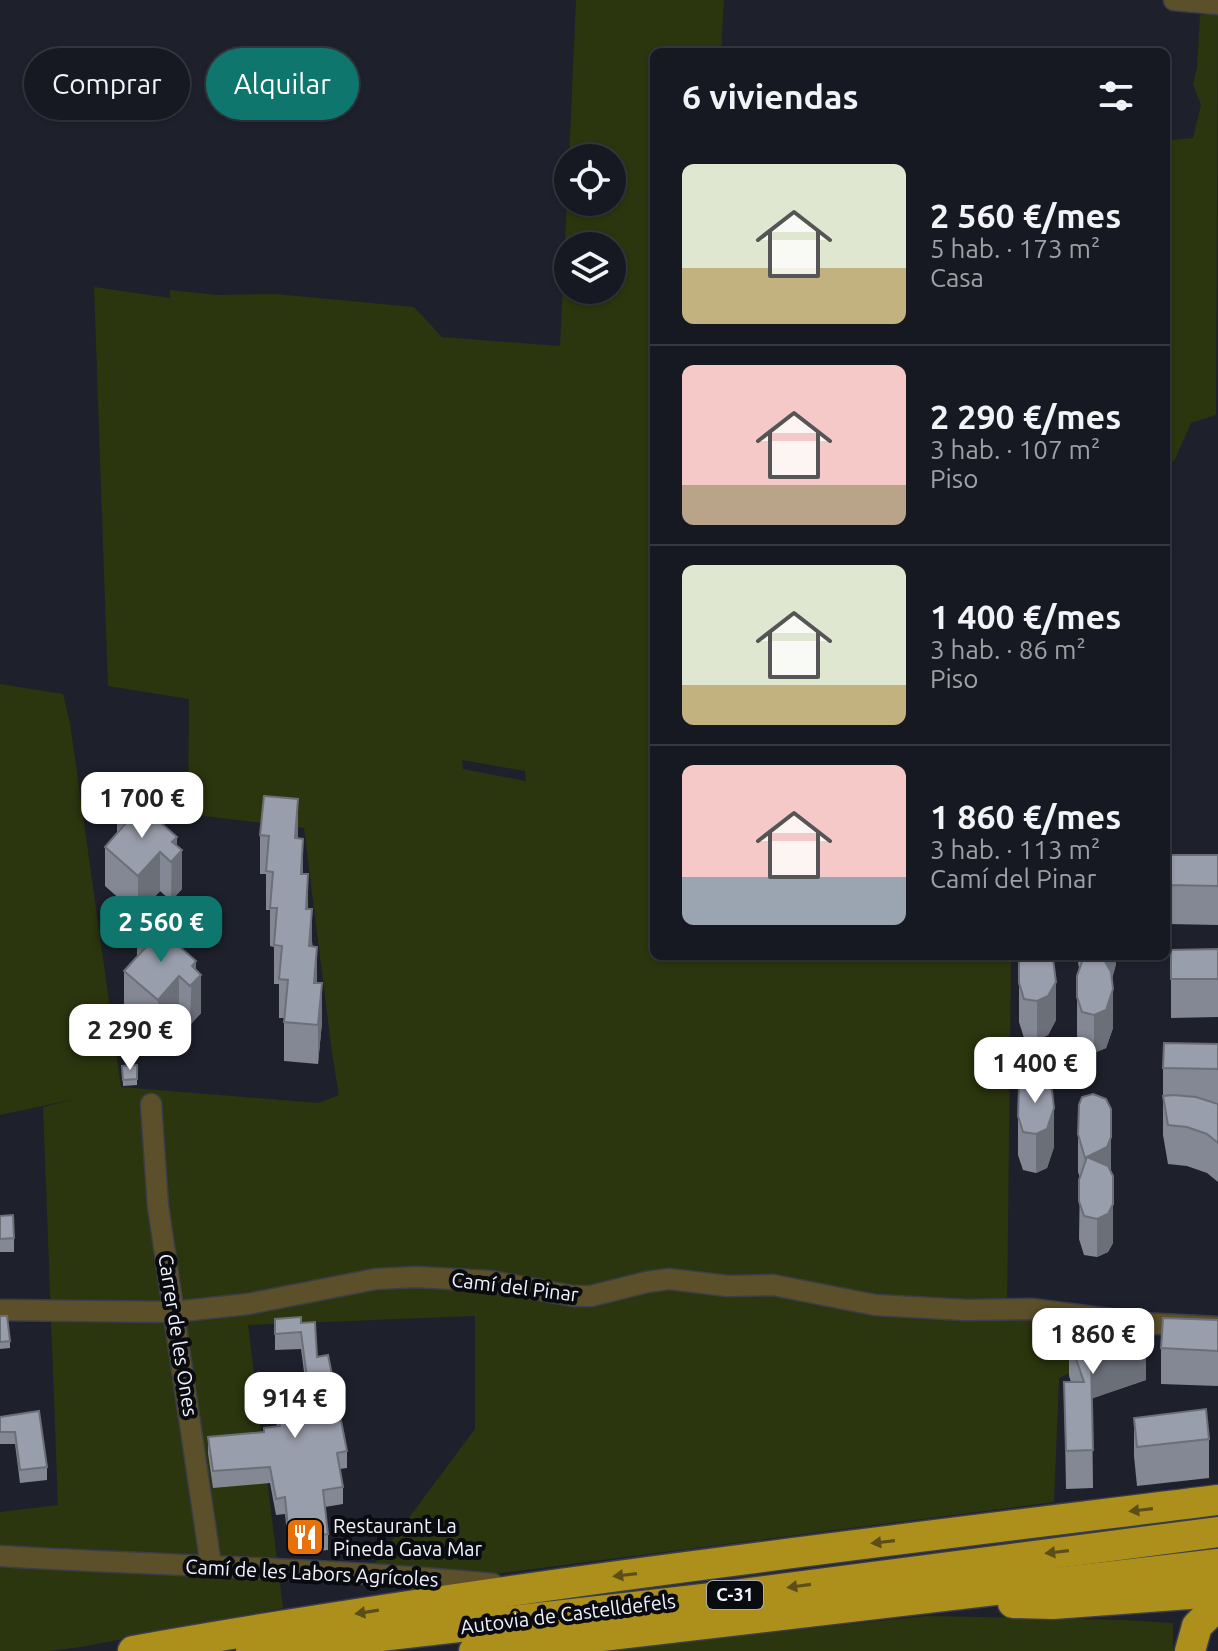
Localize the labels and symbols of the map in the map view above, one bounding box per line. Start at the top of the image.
pin: 1 700 € [68,772,216,840]
pin: 2 560 € [87,896,235,964]
pin: 2 290 € [56,1004,204,1072]
pin: 1 400 € [961,1037,1109,1105]
street label: Carrer de les Ones [154,1252,203,1418]
street label: Camí del Pinar [450,1267,580,1306]
pin: 1 860 € [1019,1308,1167,1376]
pin: 914 € [239,1372,351,1440]
one-way arrow [1128,1503,1153,1516]
place label: Restaurant La Pineda Gava Mar [333,1514,483,1560]
restaurant icon: Restaurant La Pineda Gava Mar [284,1516,326,1558]
one-way arrow [870,1536,895,1549]
one-way arrow [1044,1546,1069,1559]
street label: Camí de les Labors Agrícoles [185,1554,439,1591]
one-way arrow [612,1568,637,1581]
one-way arrow [787,1580,812,1593]
road number: C-31 [707,1581,763,1609]
street label: Autovia de Castelldefels [459,1589,677,1638]
one-way arrow [354,1606,379,1618]

